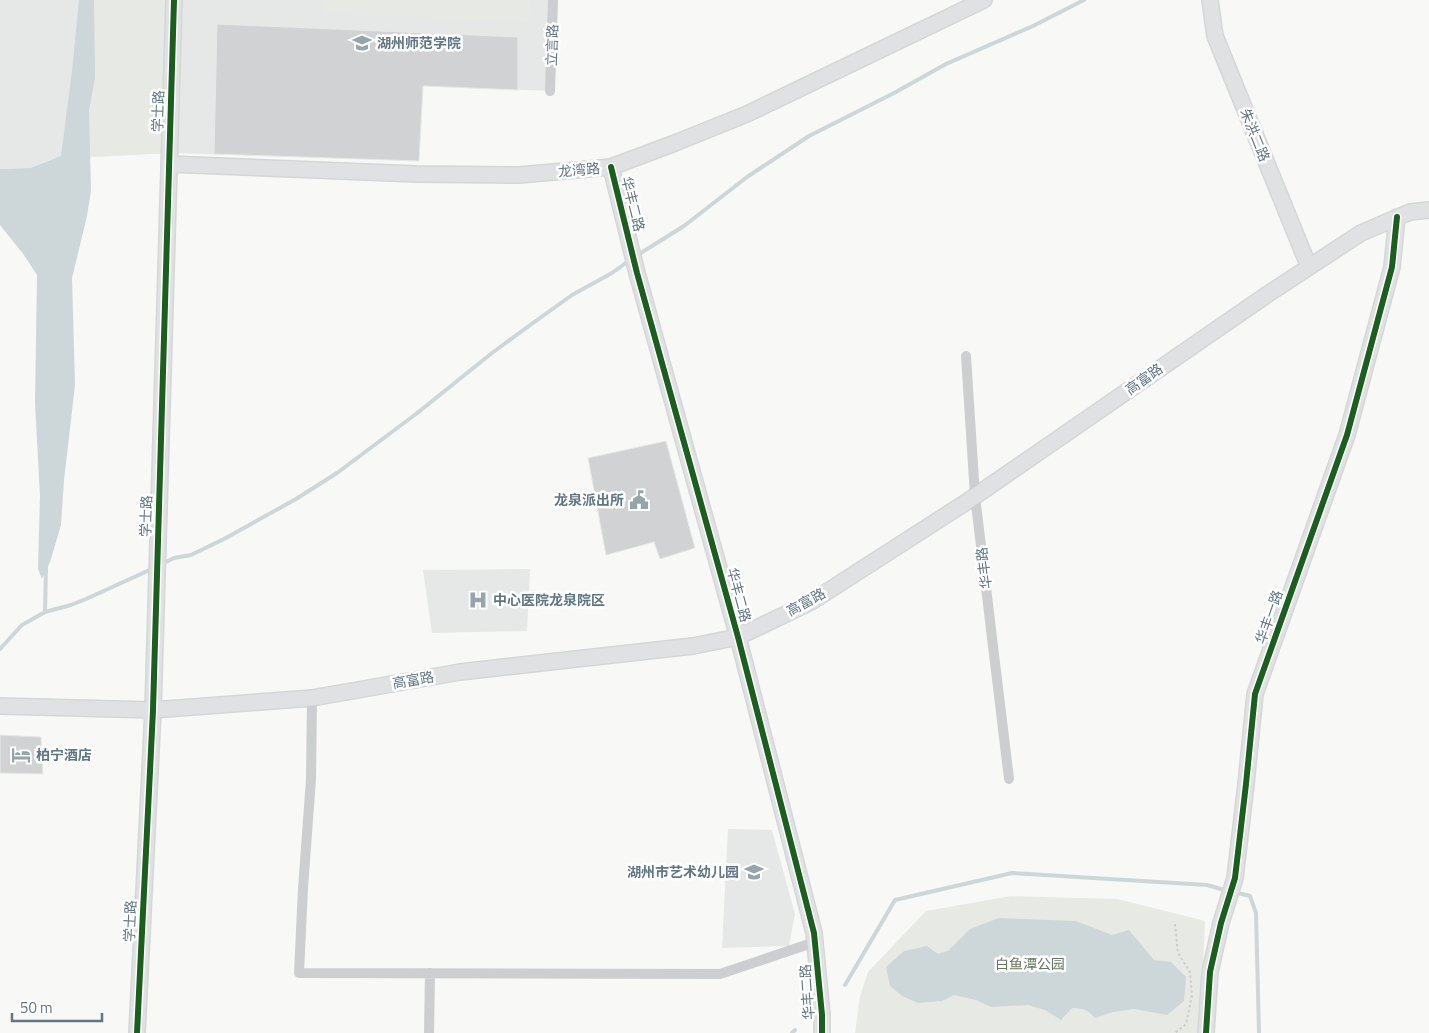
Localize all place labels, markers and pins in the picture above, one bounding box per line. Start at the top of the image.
school or university icon: 湖州师范学院 [351,32,373,54]
place label: 湖州师范学院 [377,32,461,53]
place label: 龙泉派出所 [554,489,624,510]
public building icon: 龙泉派出所 [628,489,650,511]
hospital icon: 中心医院龙泉院区 [467,589,489,611]
place label: 中心医院龙泉院区 [493,589,605,610]
hotel icon: 柏宁酒店 [10,744,32,766]
place label: 柏宁酒店 [36,744,92,765]
place label: 湖州市艺术幼儿园 [627,861,739,882]
school or university icon: 湖州市艺术幼儿园 [743,861,765,883]

